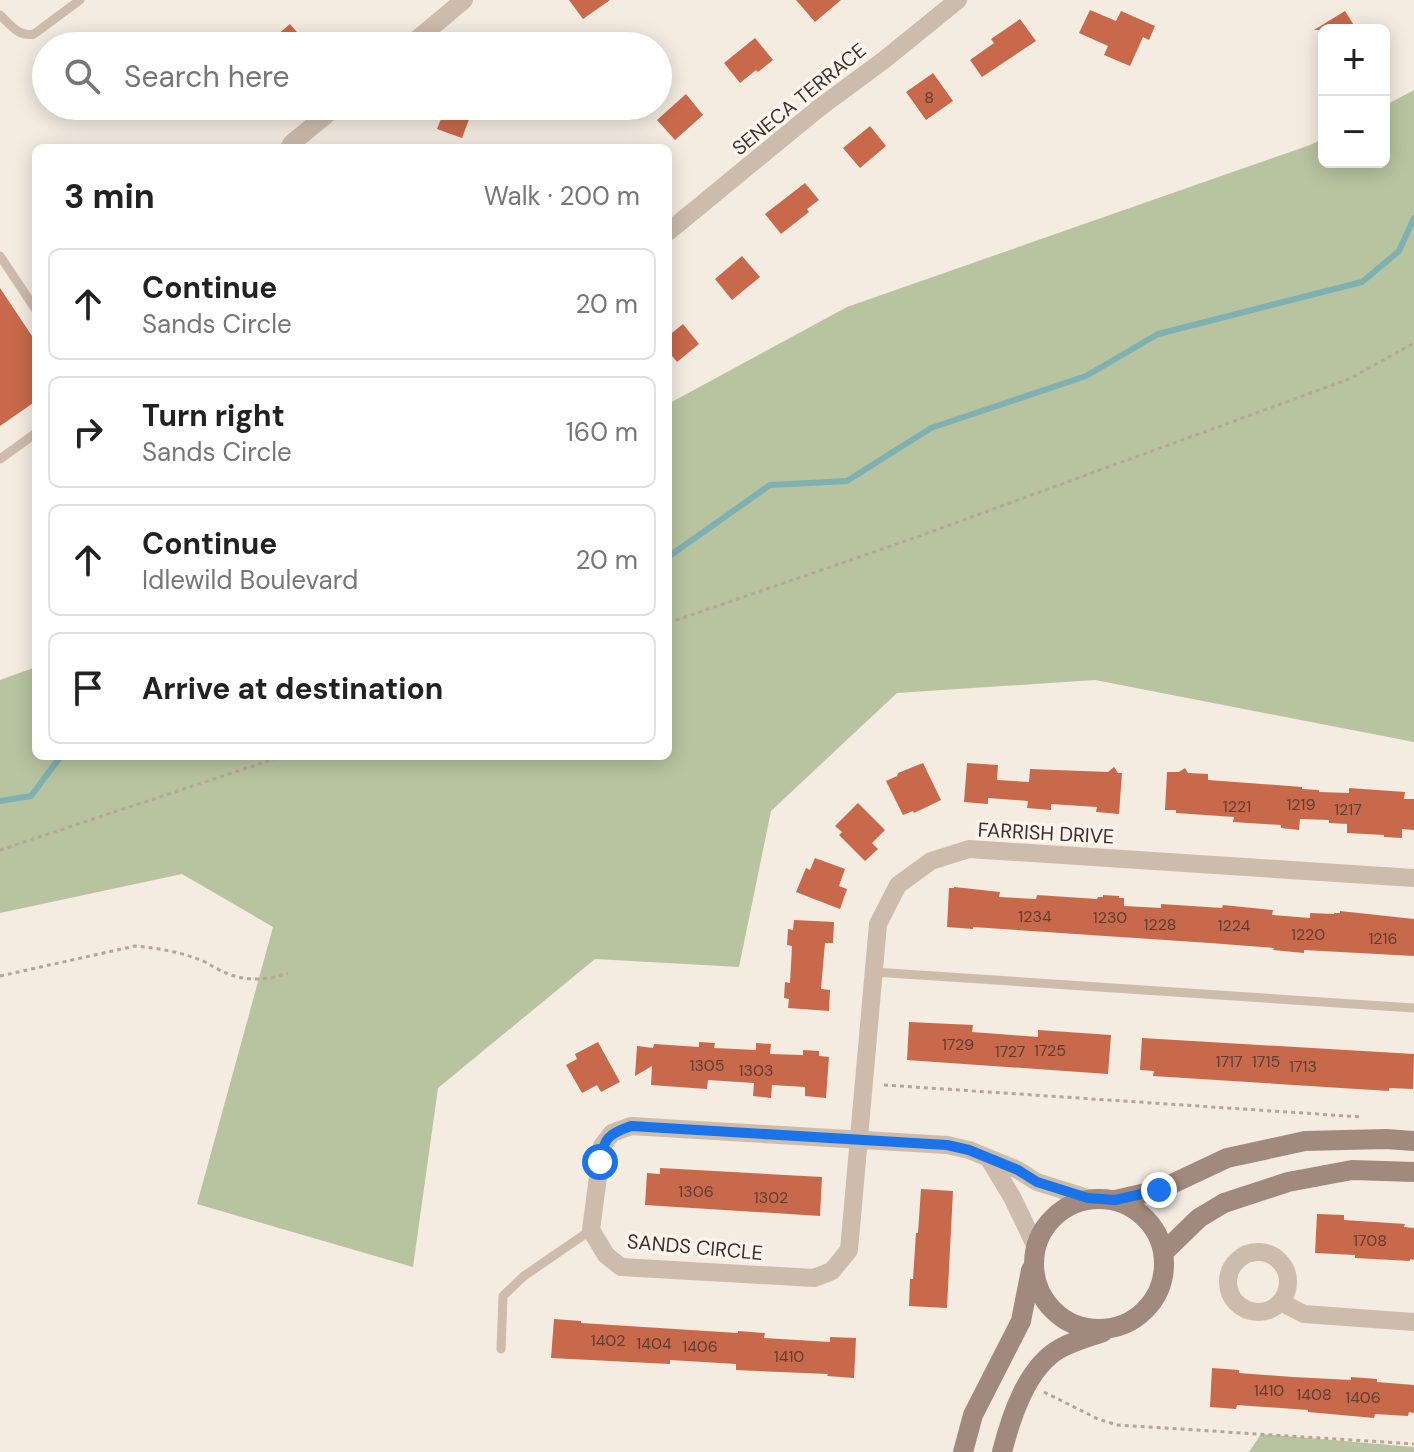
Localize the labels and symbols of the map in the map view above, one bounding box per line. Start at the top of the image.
street label: SENECA TERRACE [727,37,871,161]
house number: 8 [924,87,934,108]
house number: 1219 [1286,794,1316,815]
house number: 1221 [1223,796,1251,817]
house number: 1217 [1334,799,1362,820]
street label: FARRISH DRIVE [977,816,1115,850]
house number: 1234 [1018,906,1052,927]
house number: 1230 [1093,907,1127,928]
house number: 1228 [1144,914,1176,935]
house number: 1224 [1218,915,1251,936]
house number: 1220 [1291,924,1325,945]
house number: 1216 [1368,928,1398,949]
house number: 1729 [942,1034,974,1055]
house number: 1725 [1034,1040,1066,1061]
house number: 1727 [995,1041,1025,1062]
house number: 1717 [1215,1051,1243,1072]
house number: 1715 [1252,1051,1280,1072]
house number: 1305 [689,1055,725,1076]
house number: 1713 [1289,1056,1317,1077]
house number: 1303 [739,1060,773,1081]
route start [582,1144,618,1180]
route end [1141,1172,1177,1208]
house number: 1306 [678,1181,714,1202]
house number: 1302 [754,1187,788,1208]
street label: SANDS CIRCLE [626,1228,764,1266]
house number: 1708 [1353,1230,1387,1251]
house number: 1402 [591,1330,625,1351]
house number: 1404 [636,1333,672,1354]
house number: 1406 [682,1336,718,1357]
house number: 1410 [774,1346,804,1367]
house number: 1410 [1254,1380,1284,1401]
house number: 1408 [1296,1384,1332,1405]
house number: 1406 [1345,1387,1381,1408]

